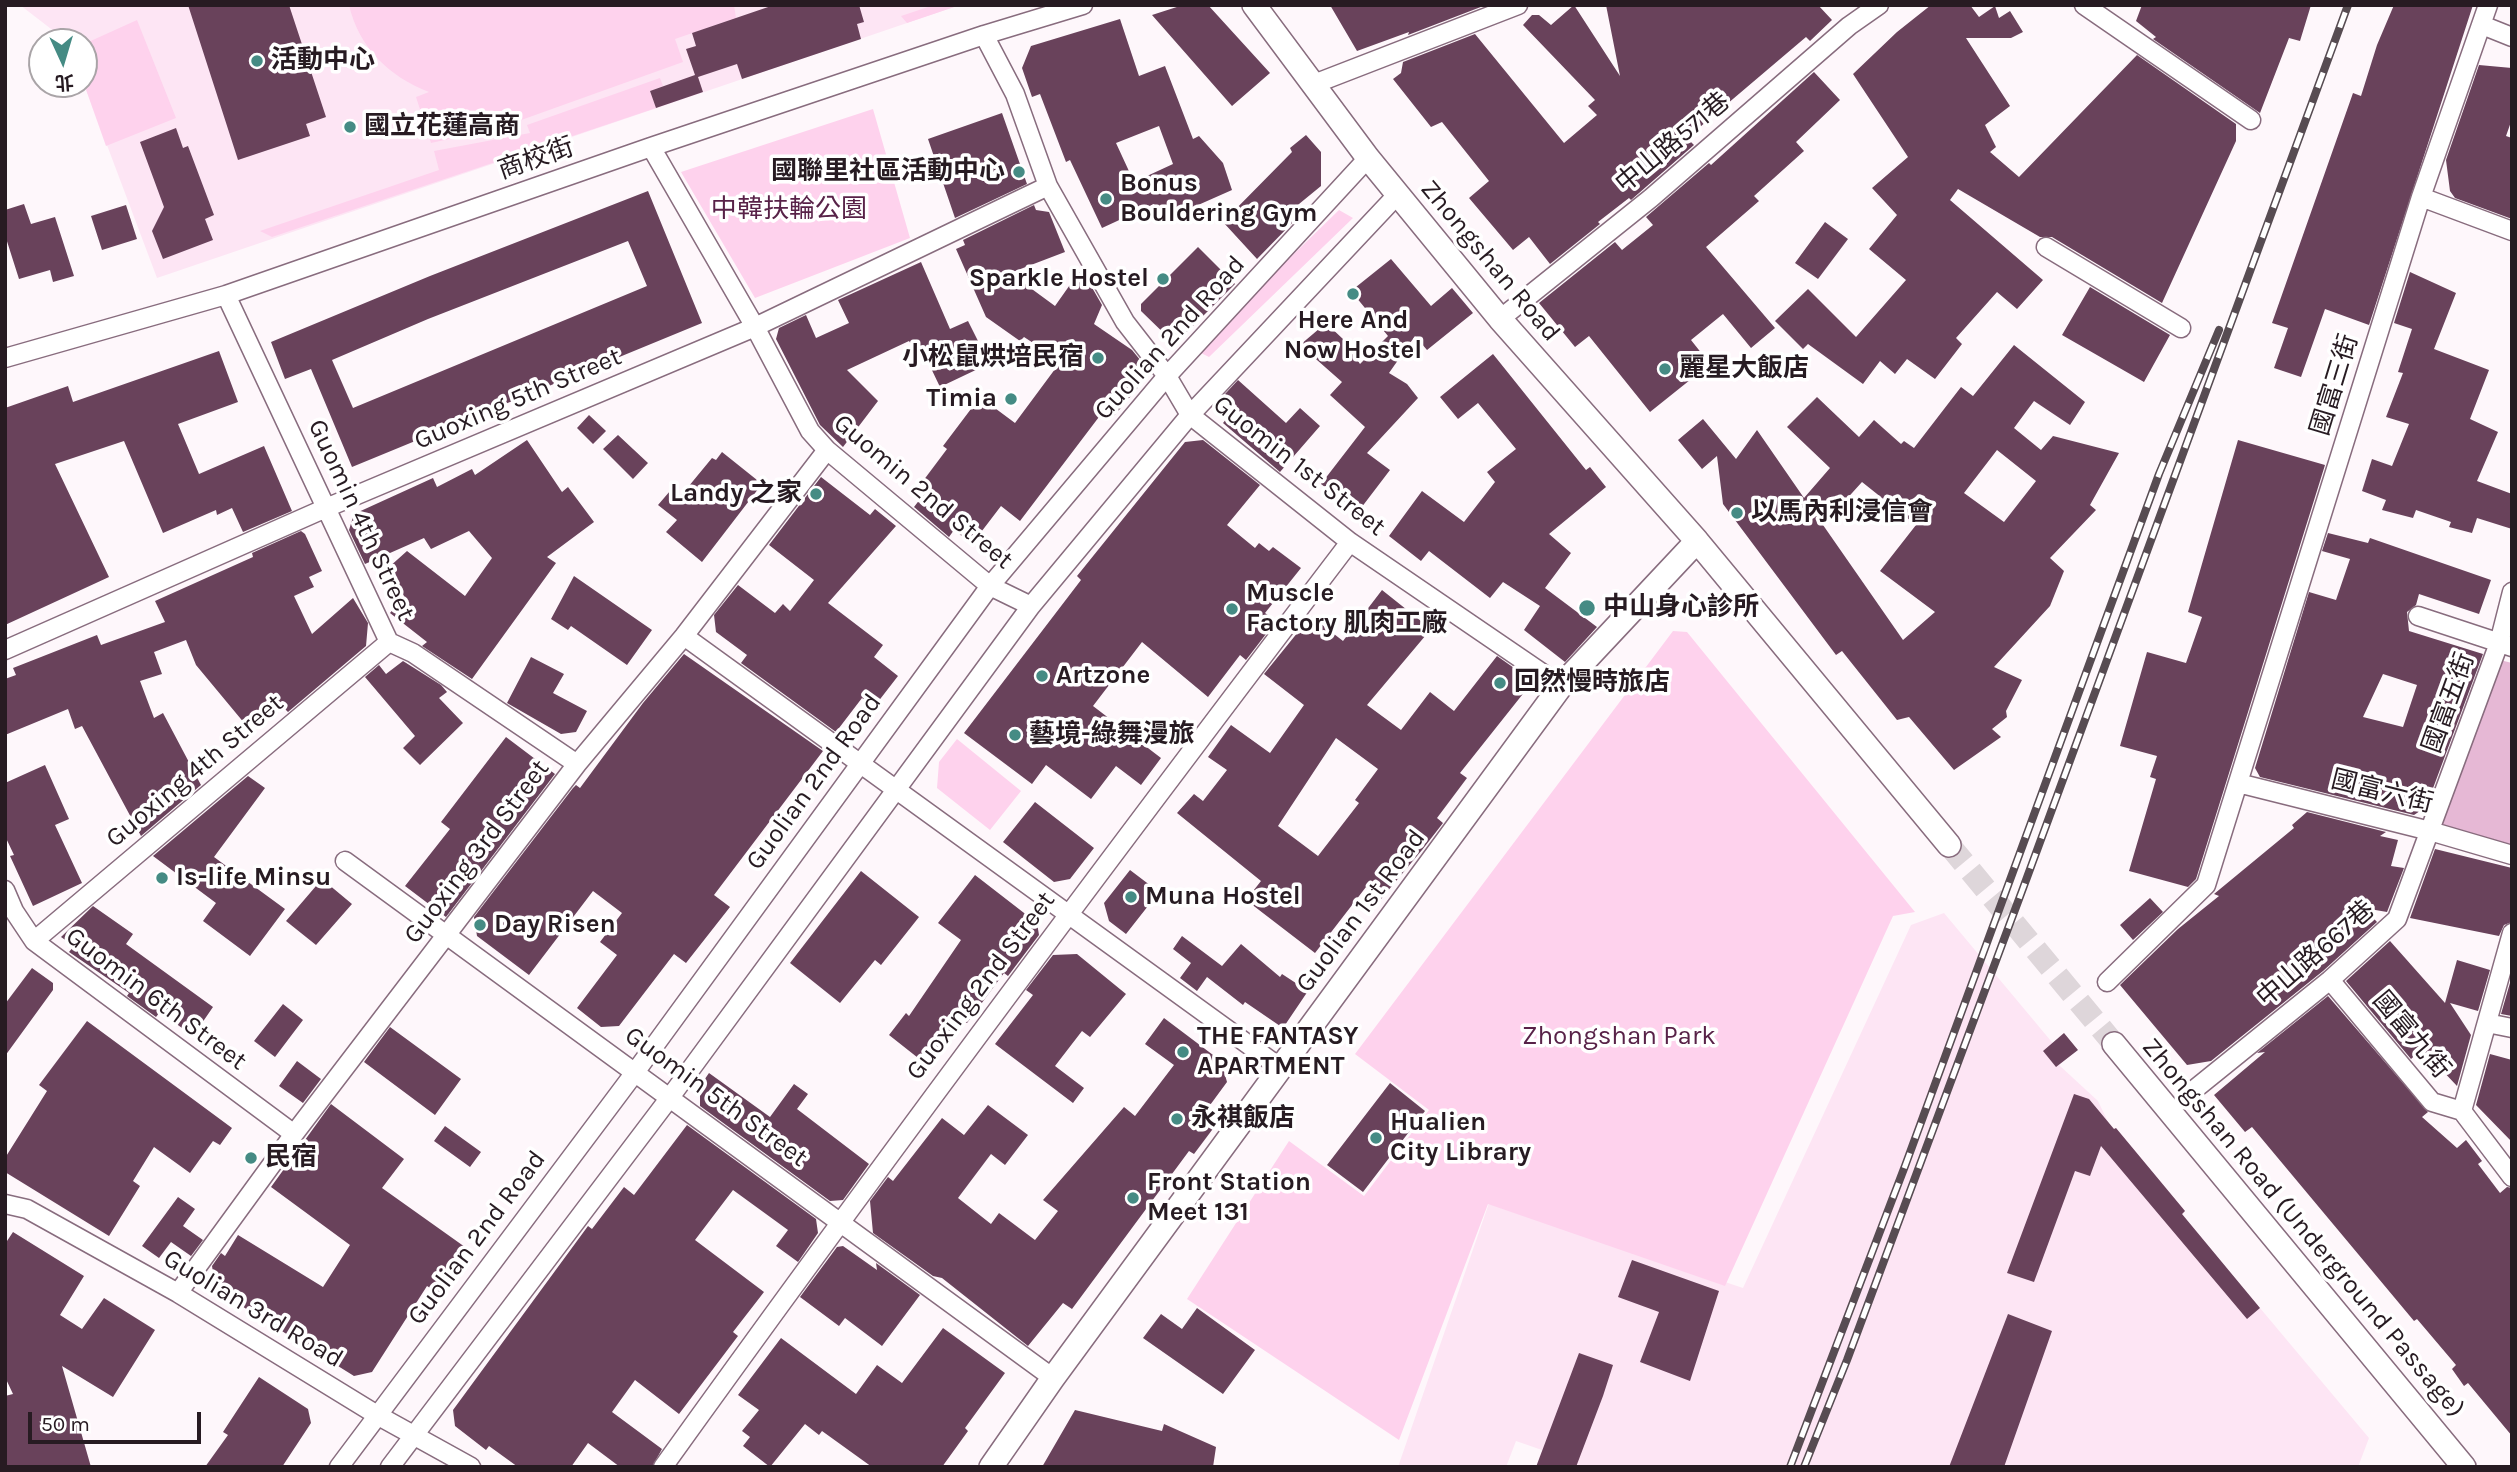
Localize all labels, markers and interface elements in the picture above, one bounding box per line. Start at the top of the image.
north arrow [28,28,98,98]
place label: 活動中心 [271,45,375,77]
marker: 活動中心 [249,53,265,69]
text: 北 [54,70,75,94]
street label: 中山路571巷 [1610,86,1736,200]
place label: 國立花蓮高商 [364,111,520,143]
marker: 國立花蓮高商 [342,119,358,135]
street label: 商校街 [494,132,578,186]
place label: 國聯里社區活動中心 [771,156,1005,188]
marker: 國聯里社區活動中心 [1011,164,1027,180]
place label: Bonus Bouldering Gym [1120,168,1318,230]
street label: Zhongshan Road [1413,174,1567,348]
marker: Bonus Bouldering Gym [1098,191,1114,207]
park label: 中韓扶輪公園 [711,194,867,226]
street label: Guolian 2nd Road [1088,249,1252,427]
place label: Sparkle Hostel [969,263,1149,295]
marker: Sparkle Hostel [1155,271,1171,287]
marker: Here And Now Hostel [1345,286,1361,302]
place label: Here And Now Hostel [1284,305,1422,366]
street label: 國富三街 [2305,331,2365,439]
street label: Guoxing 5th Street [410,341,626,457]
place label: 小松鼠烘培民宿 [902,342,1084,374]
marker: 小松鼠烘培民宿 [1090,350,1106,366]
place label: 麗星大飯店 [1679,353,1809,385]
marker: 麗星大飯店 [1657,361,1673,377]
place label: Timia [926,383,997,415]
street label: Guomin 1st Street [1207,389,1391,543]
marker: Timia [1003,391,1019,407]
street label: Guomin 2nd Street [827,408,1019,576]
street label: Guomin 4th Street [301,415,421,625]
place label: Landy 之家 [670,478,802,510]
marker: Landy 之家 [808,486,824,502]
place label: 以馬內利浸信會 [1751,497,1933,529]
marker: 以馬內利浸信會 [1729,505,1745,521]
place label: Muscle Factory 肌肉工廠 [1246,578,1447,640]
place label: 中山身心診所 [1603,592,1759,624]
marker: 中山身心診所 [1577,598,1597,618]
marker: Muscle Factory 肌肉工廠 [1224,601,1240,617]
street label: 國富五街 [2417,649,2481,757]
place label: Artzone [1056,660,1150,692]
place label: 回然慢時旅店 [1514,667,1670,699]
marker: Artzone [1034,668,1050,684]
marker: 回然慢時旅店 [1492,675,1508,691]
street label: Guoxing 4th Street [100,688,290,854]
street label: Guolian 2nd Road [740,688,888,876]
place label: 藝境-綠舞漫旅 [1029,719,1195,751]
marker: 藝境-綠舞漫旅 [1007,727,1023,743]
street label: Guoxing 3rd Street [398,754,556,950]
street label: 國富六街 [2328,764,2436,820]
street label: Guolian 1st Road [1290,823,1432,999]
place label: Is-life Minsu [176,862,331,894]
marker: Is-life Minsu [154,870,170,886]
place label: Muna Hostel [1145,881,1301,913]
street label: Guoxing 2nd Street [900,886,1062,1086]
marker: Muna Hostel [1123,889,1139,905]
street label: 中山路667巷 [2251,894,2381,1014]
place label: Day Risen [494,909,616,941]
marker: Day Risen [472,917,488,933]
street label: Guomin 6th Street [59,921,253,1077]
street label: 國富九街 [2366,985,2456,1085]
street label: Guomin 5th Street [619,1020,813,1174]
place label: THE FANTASY APARTMENT [1197,1021,1358,1082]
park label: Zhongshan Park [1522,1021,1716,1053]
street label: Zhongshan Road (Underground Passage) [2135,1032,2471,1424]
marker: THE FANTASY APARTMENT [1175,1044,1191,1060]
place label: 永祺飯店 [1191,1103,1295,1135]
place label: Hualien City Library [1390,1107,1531,1168]
marker: 永祺飯店 [1169,1111,1185,1127]
marker: Hualien City Library [1368,1130,1384,1146]
place label: 民宿 [265,1142,317,1174]
street label: Guolian 2nd Road [401,1145,553,1331]
marker: 民宿 [243,1150,259,1166]
place label: Front Station Meet 131 [1147,1167,1311,1228]
marker: Front Station Meet 131 [1125,1190,1141,1206]
street label: Guolian 3rd Road [157,1243,349,1375]
scale bar [32,1398,205,1442]
text: 50 m [41,1412,90,1436]

